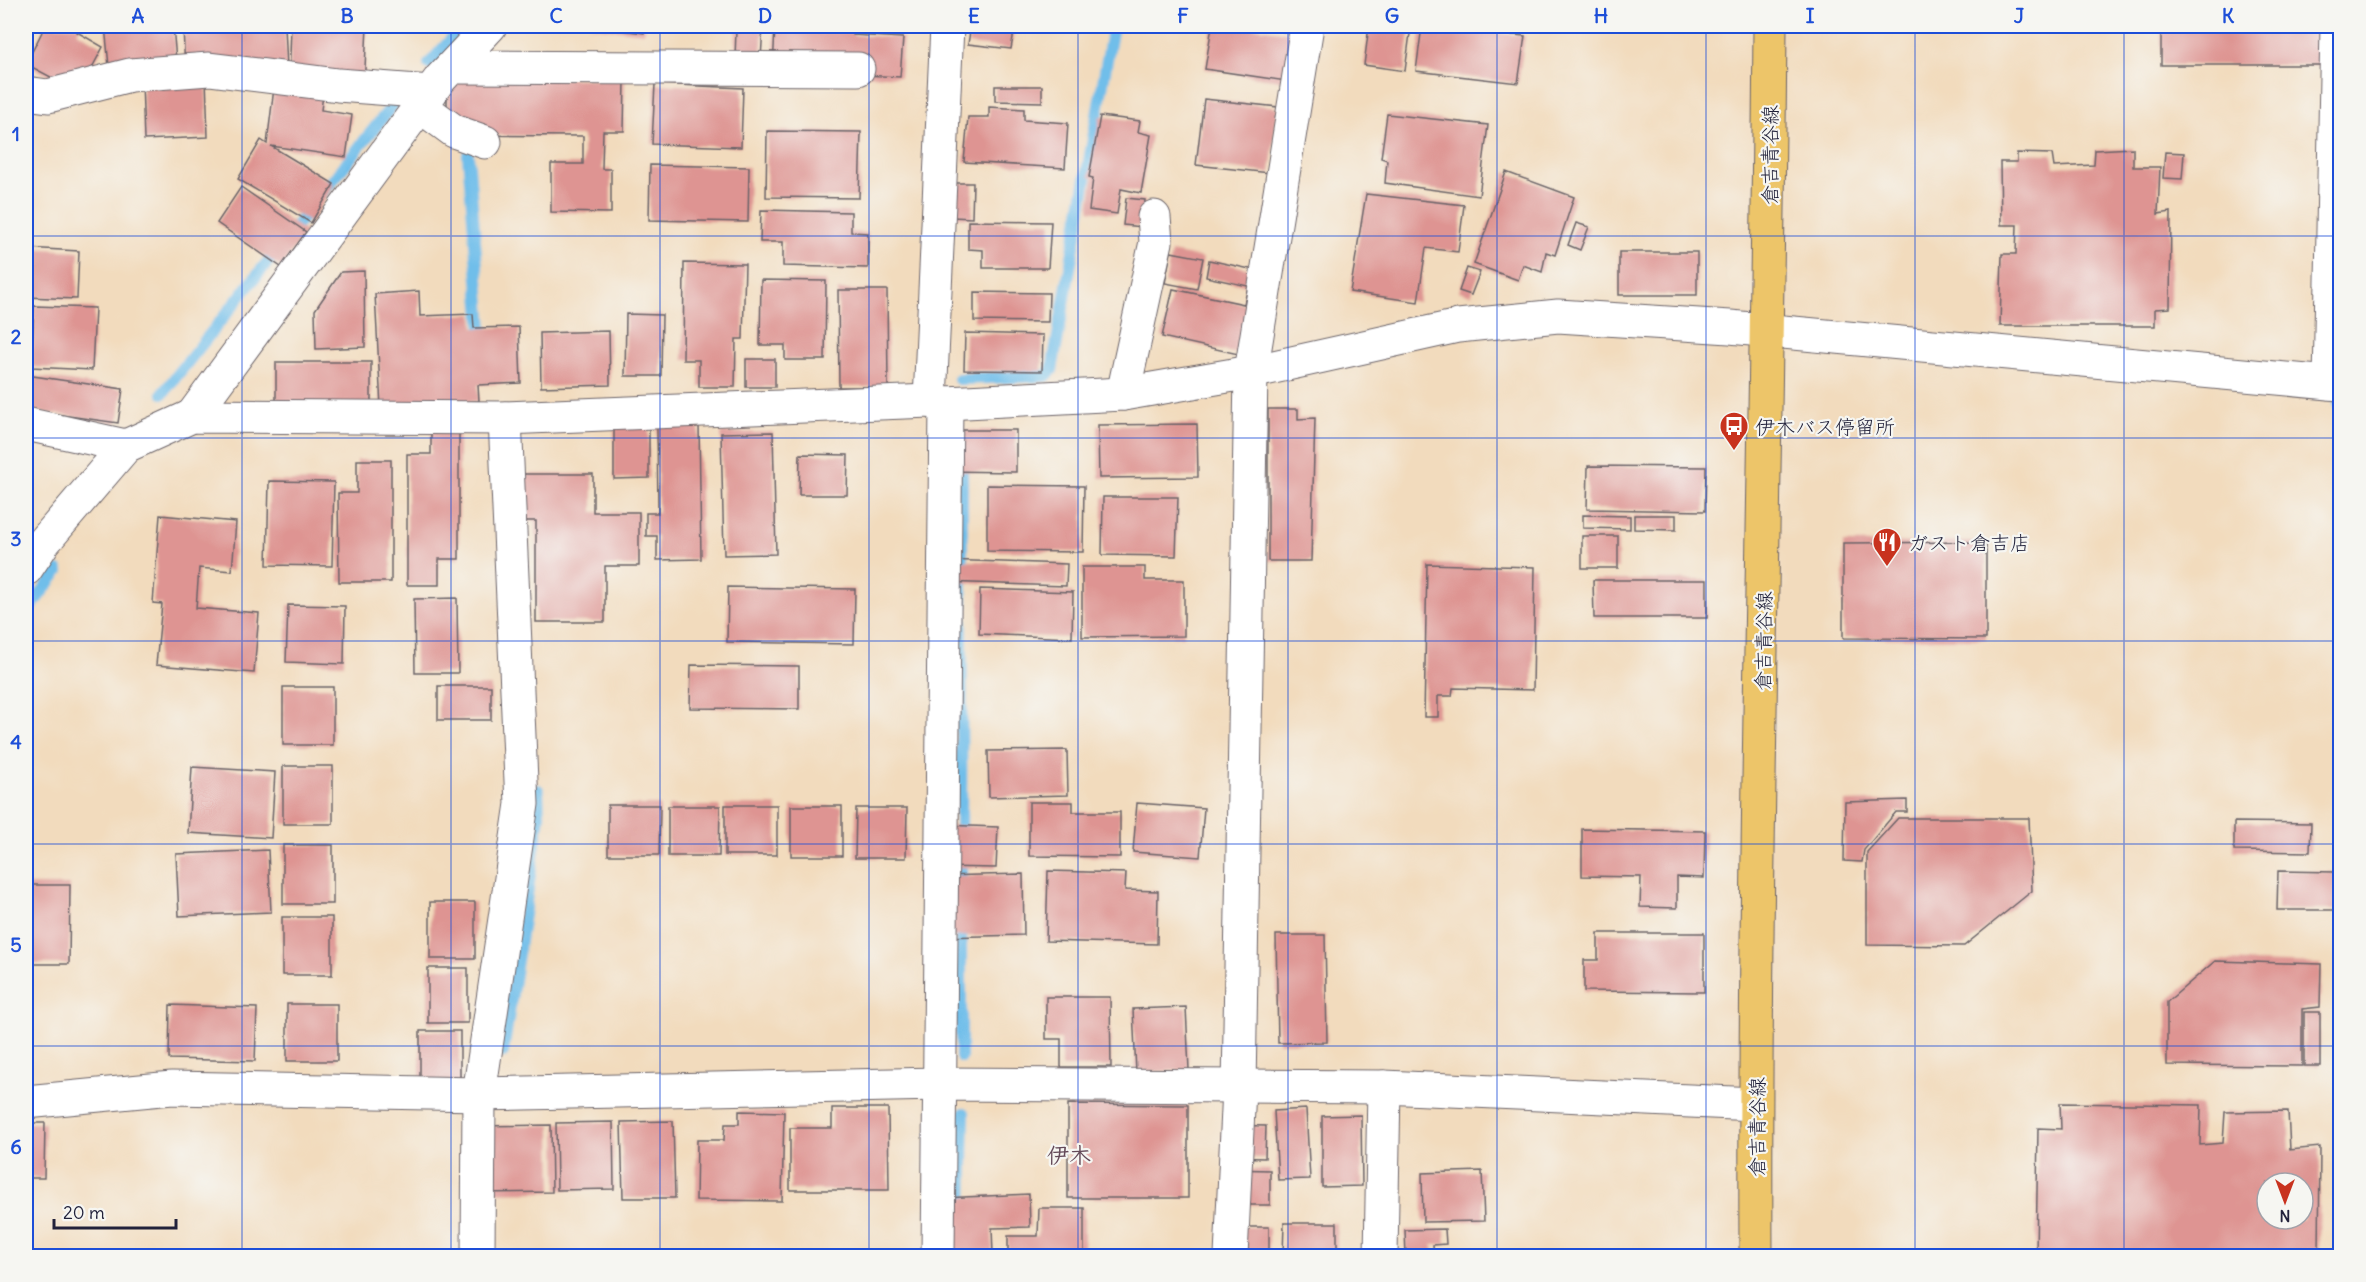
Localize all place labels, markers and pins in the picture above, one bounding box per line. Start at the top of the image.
bus stop icon: 伊木バス停留所 [1718,410,1750,452]
place label: 伊木バス停留所 [1755,414,1895,439]
restaurant icon: ガスト倉吉店 [1871,526,1903,568]
place label: ガスト倉吉店 [1908,530,2030,555]

